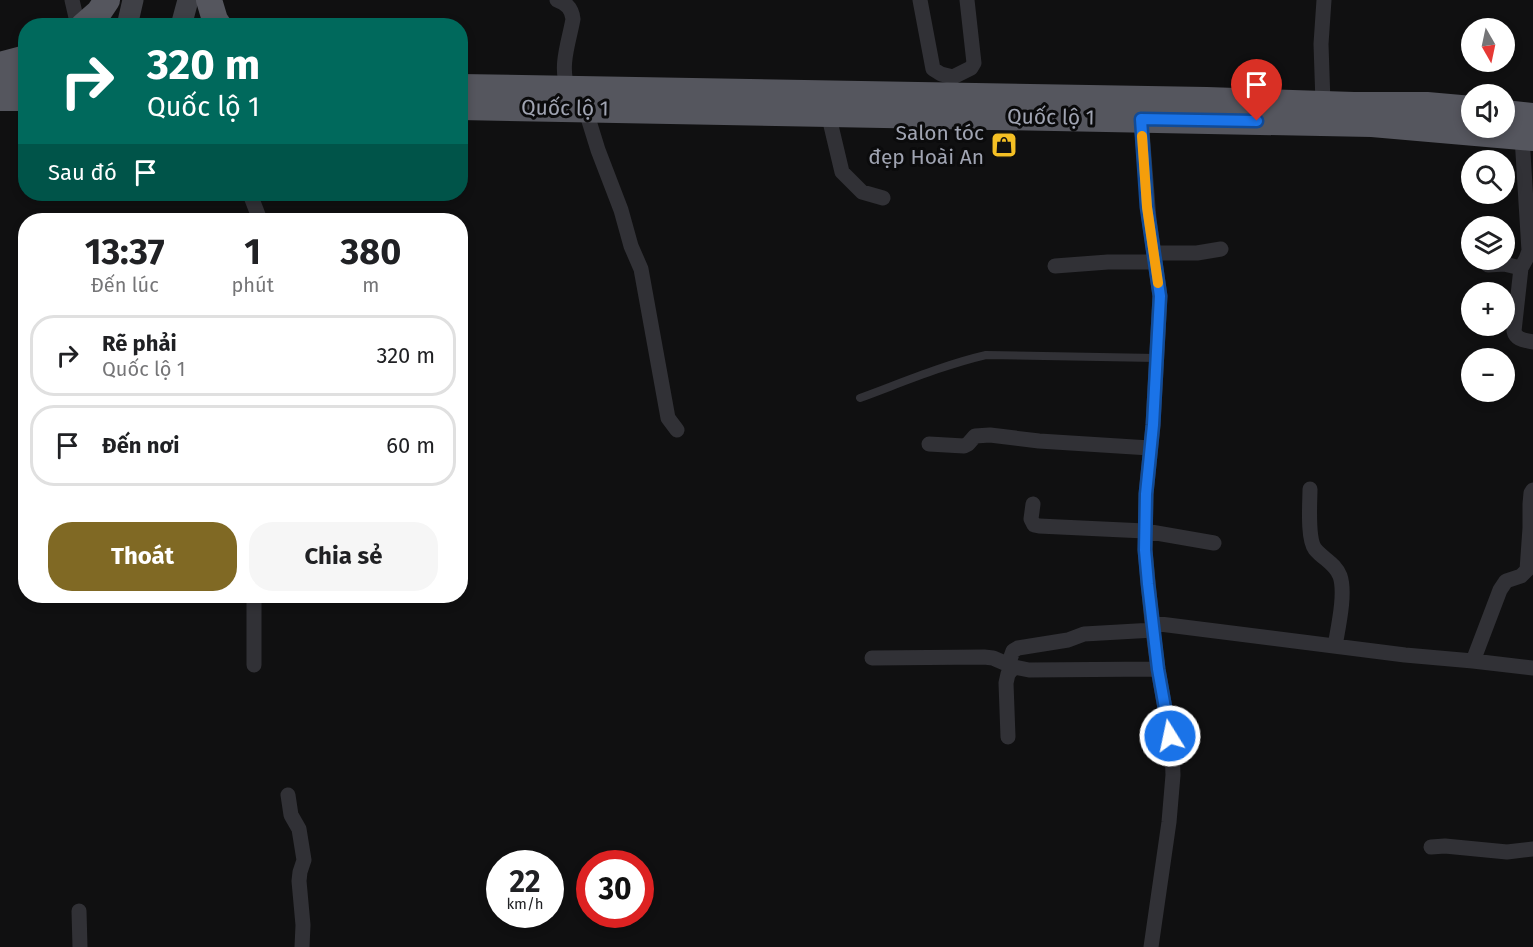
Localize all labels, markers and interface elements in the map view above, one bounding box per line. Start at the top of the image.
north arrow [1461,18,1515,72]
map controls [1461,18,1515,402]
text: 320 m [147,40,260,90]
icon: right [48,42,126,120]
pin [1231,59,1282,121]
icon: arrive [1240,68,1273,101]
button: sound [1461,84,1515,138]
text: Quốc lộ 1 [147,91,260,123]
street label: Quốc lộ 1 [521,94,609,122]
street label: Quốc lộ 1 [1007,103,1095,131]
place label: Salon tóc đẹp Hoài An [868,120,984,170]
shop icon: Salon tóc đẹp Hoài An [989,130,1019,160]
button: search [1461,150,1515,204]
icon: arrive [129,156,162,189]
text: Sau đó [48,159,117,186]
button: layers [1461,216,1515,270]
text: 13:37 [85,230,165,274]
text: 1 [244,230,261,274]
text: 380 [341,230,401,274]
text: Đến lúc [91,273,159,297]
text: phút [231,273,274,297]
text: m [362,273,379,297]
button: + [1461,282,1515,336]
text: Rẽ phải [102,330,177,357]
icon: right [51,339,84,372]
text: 320 m [376,342,435,369]
button: − [1461,348,1515,402]
text: Quốc lộ 1 [102,357,185,381]
icon: arrive [51,429,84,462]
text: Đến nơi [102,432,179,459]
text: 60 m [386,432,435,459]
button: Thoát [48,522,237,591]
button: Chia sẻ [249,522,438,591]
position arrow [1138,704,1202,768]
speed limit sign: 30 [576,850,654,928]
text: 22 [509,864,541,900]
text: km/h [506,895,544,913]

